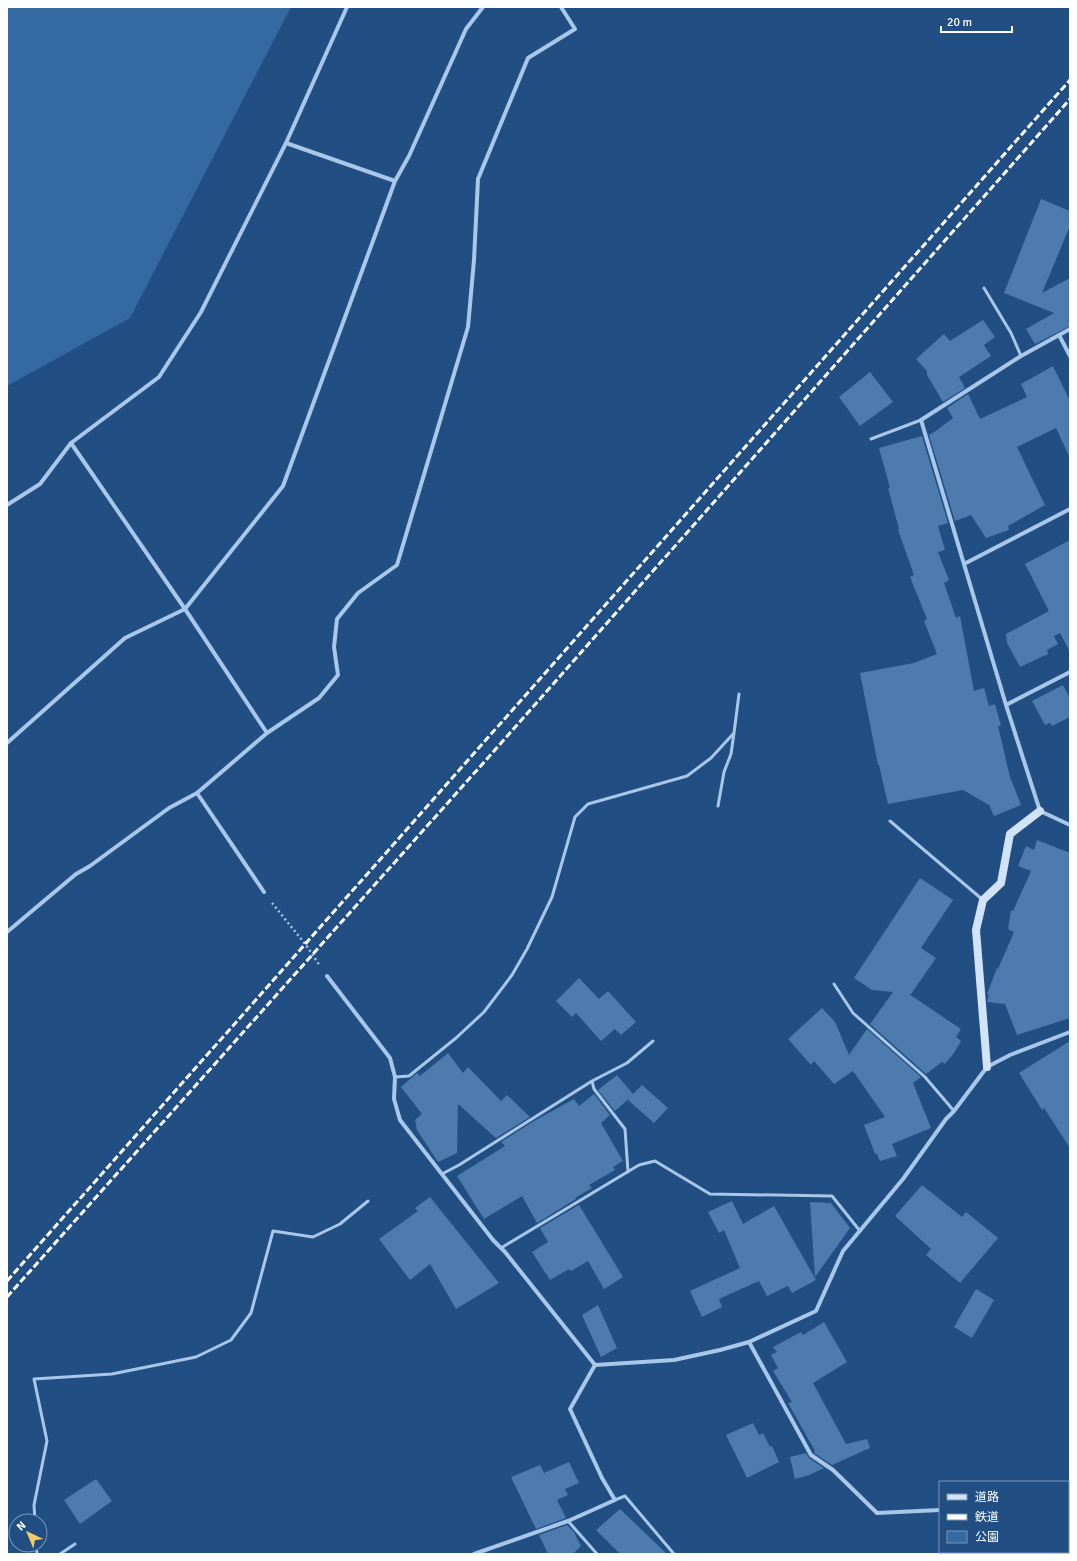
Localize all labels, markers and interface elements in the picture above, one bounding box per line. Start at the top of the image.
scale bar [941,8,1012,34]
text: 20 m [947,15,972,30]
legend [939,1481,1069,1553]
text: 道路 [975,1490,999,1505]
text: 鉄道 [975,1510,999,1525]
north arrow [8,1513,48,1553]
text: N [14,1519,29,1534]
text: 公園 [975,1530,999,1545]

